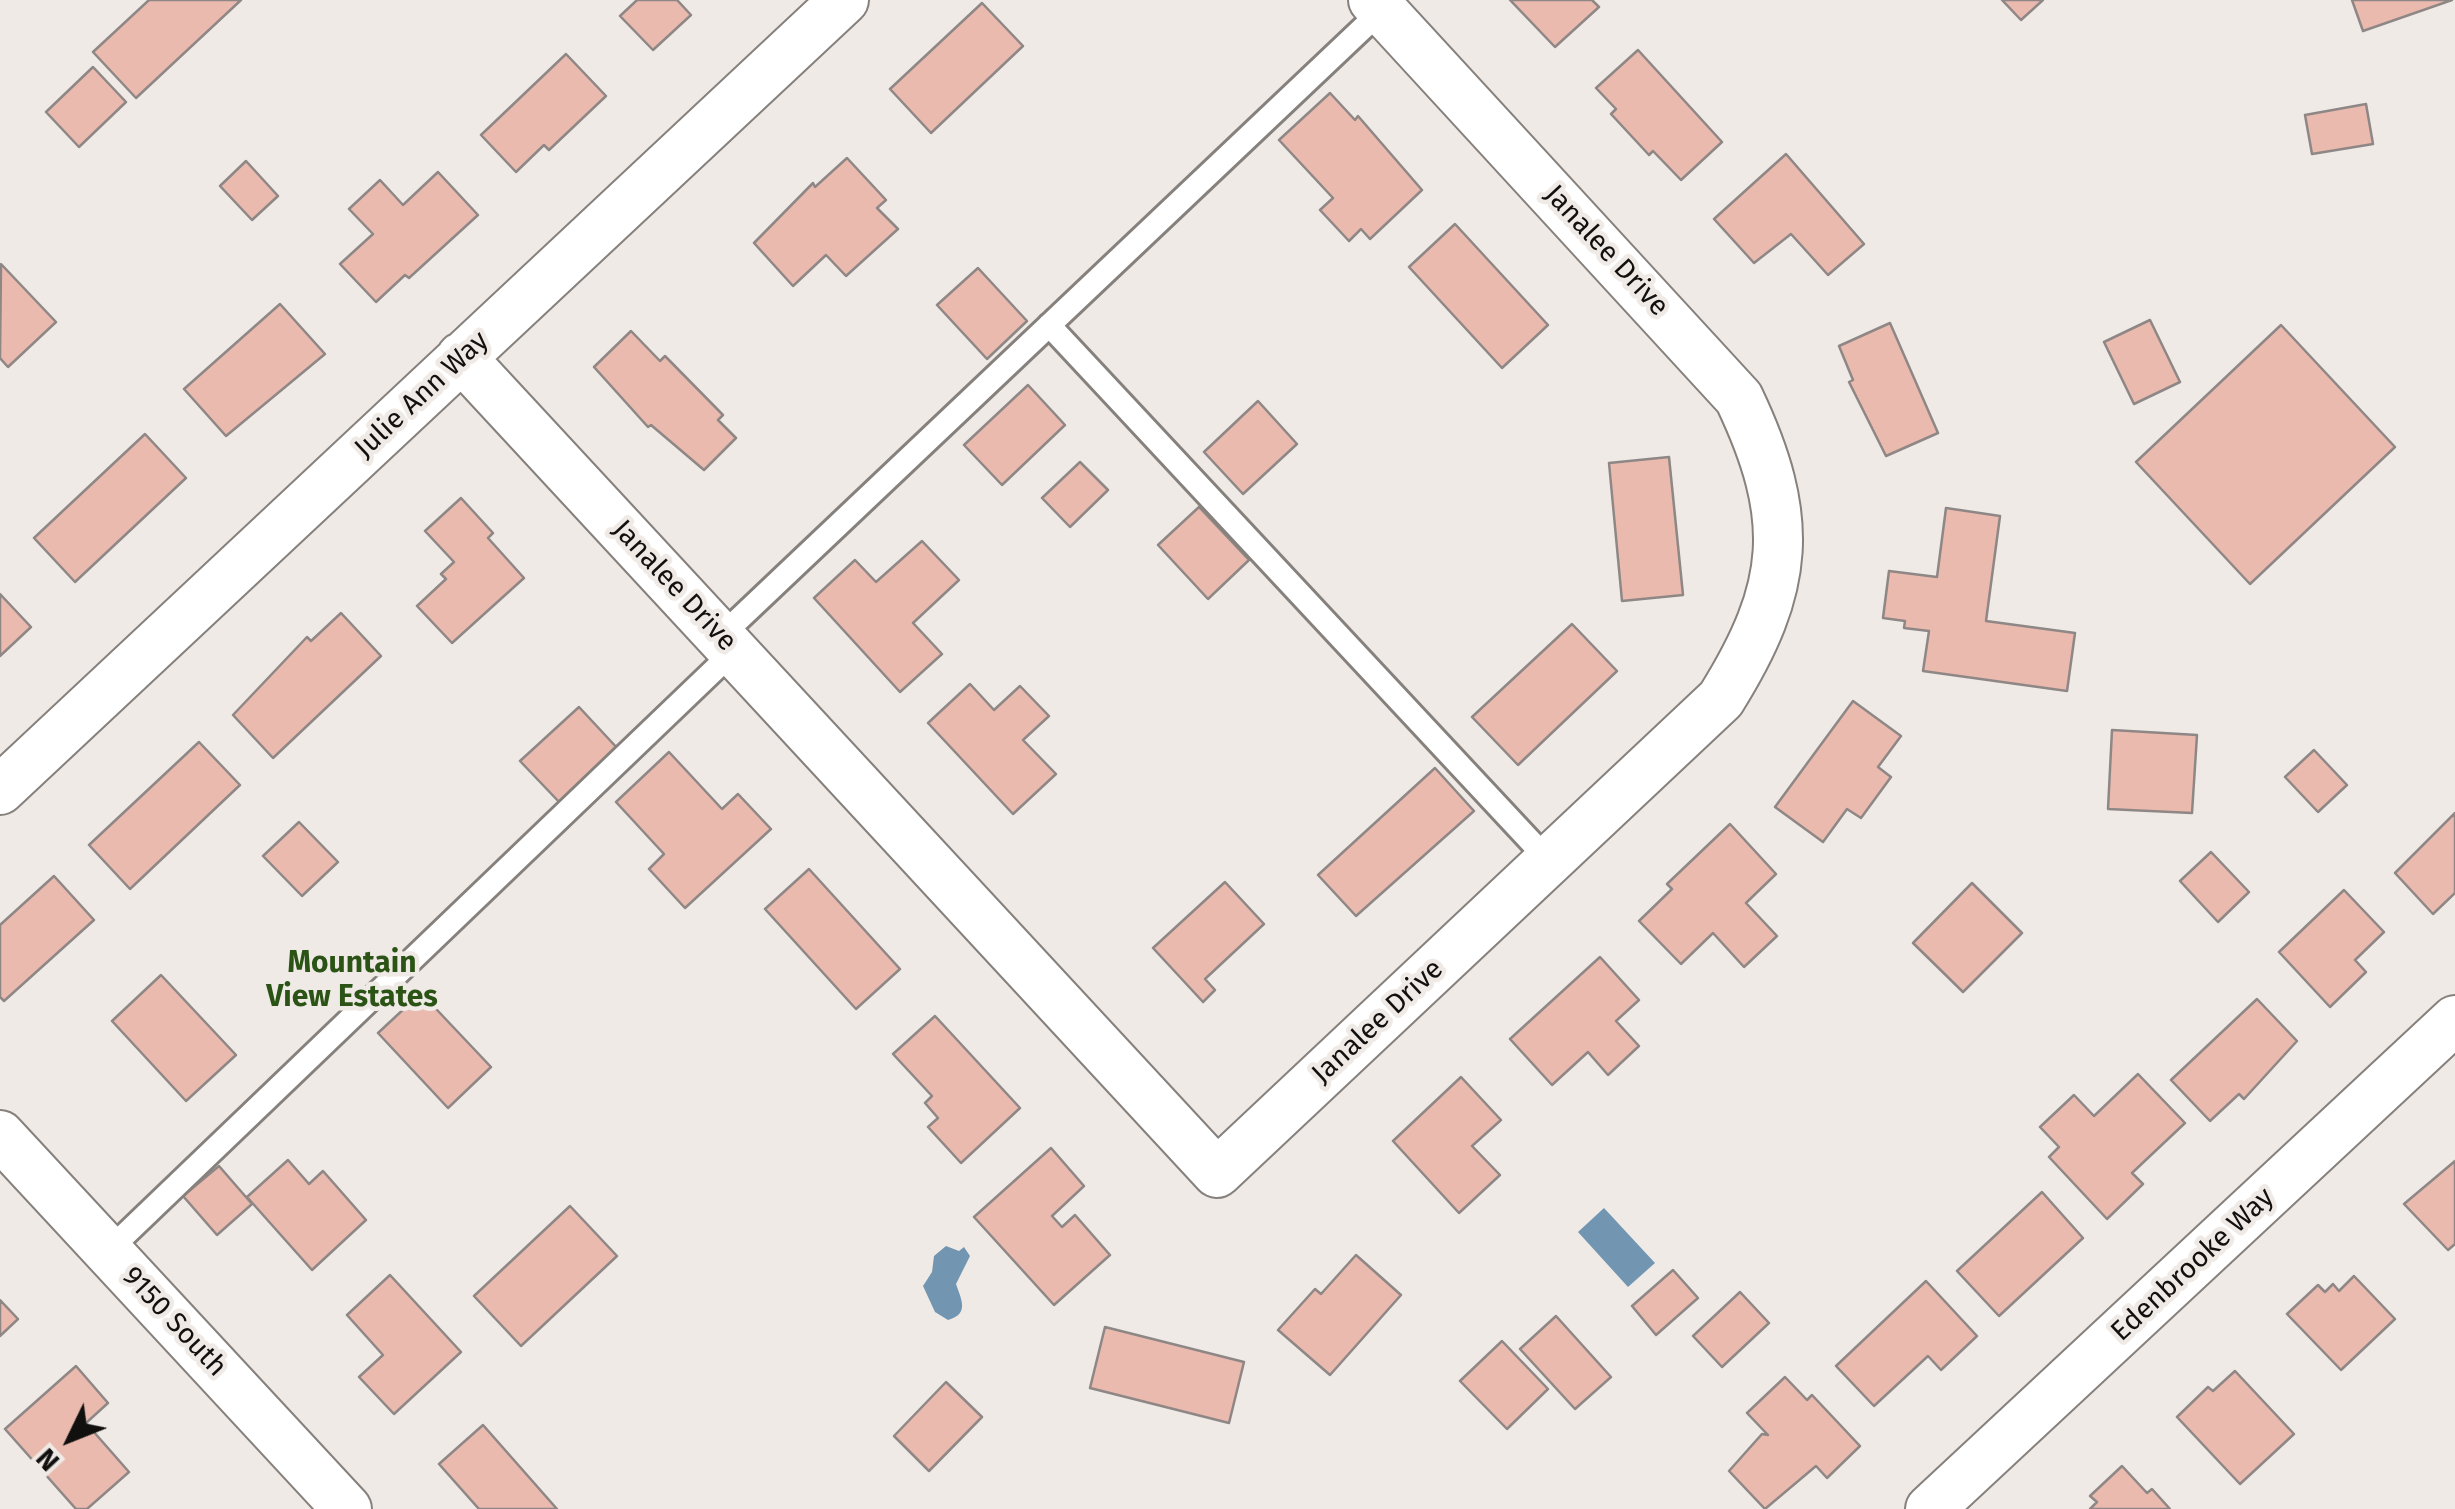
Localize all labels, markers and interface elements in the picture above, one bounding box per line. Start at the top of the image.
street label: Janalee Drive [1537,179,1675,323]
street label: Julie Ann Way [348,324,496,466]
street label: Janalee Drive [605,514,743,658]
district label: Mountain View Estates [266,946,438,1016]
street label: Janalee Drive [1306,953,1450,1091]
street label: Edenbrooke Way [2105,1181,2281,1349]
street label: 9150 South [115,1260,233,1384]
north arrow [20,1389,120,1489]
text: N [29,1442,66,1478]

